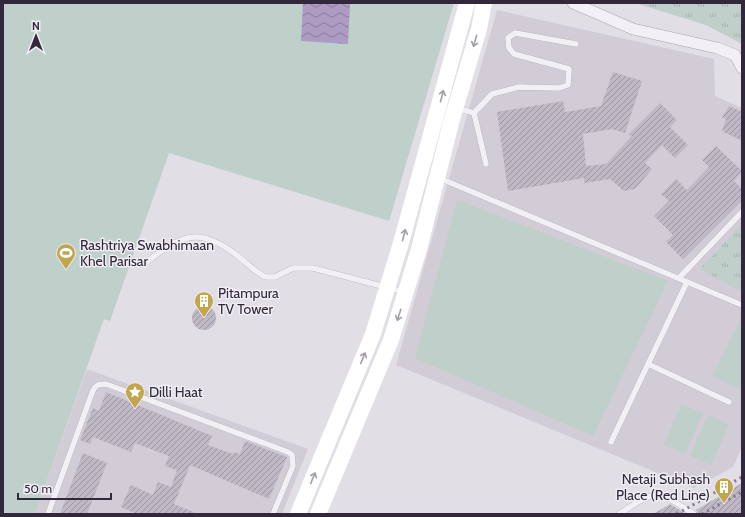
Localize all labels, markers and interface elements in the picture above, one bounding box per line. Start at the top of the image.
north arrow [16,16,56,56]
text: N [32,19,40,33]
one-way arrow [471,34,478,47]
one-way arrow [439,89,446,102]
one-way arrow [401,228,408,241]
place label: Rashtriya Swabhimaan Khel Parisar [80,236,214,270]
sports icon: Rashtriya Swabhimaan Khel Parisar [55,242,77,270]
place label: Pitampura TV Tower [218,284,279,318]
building icon: Pitampura TV Tower [193,290,215,318]
one-way arrow [395,308,403,320]
one-way arrow [360,352,367,364]
place icon: Dilli Haat [124,381,146,409]
place label: Dilli Haat [149,383,203,401]
place label: Netaji Subhash Place (Red Line) [616,470,710,504]
one-way arrow [310,473,318,485]
scale bar [18,475,111,501]
building icon: Netaji Subhash Place (Red Line) [713,476,735,504]
text: 50 m [24,481,52,496]

